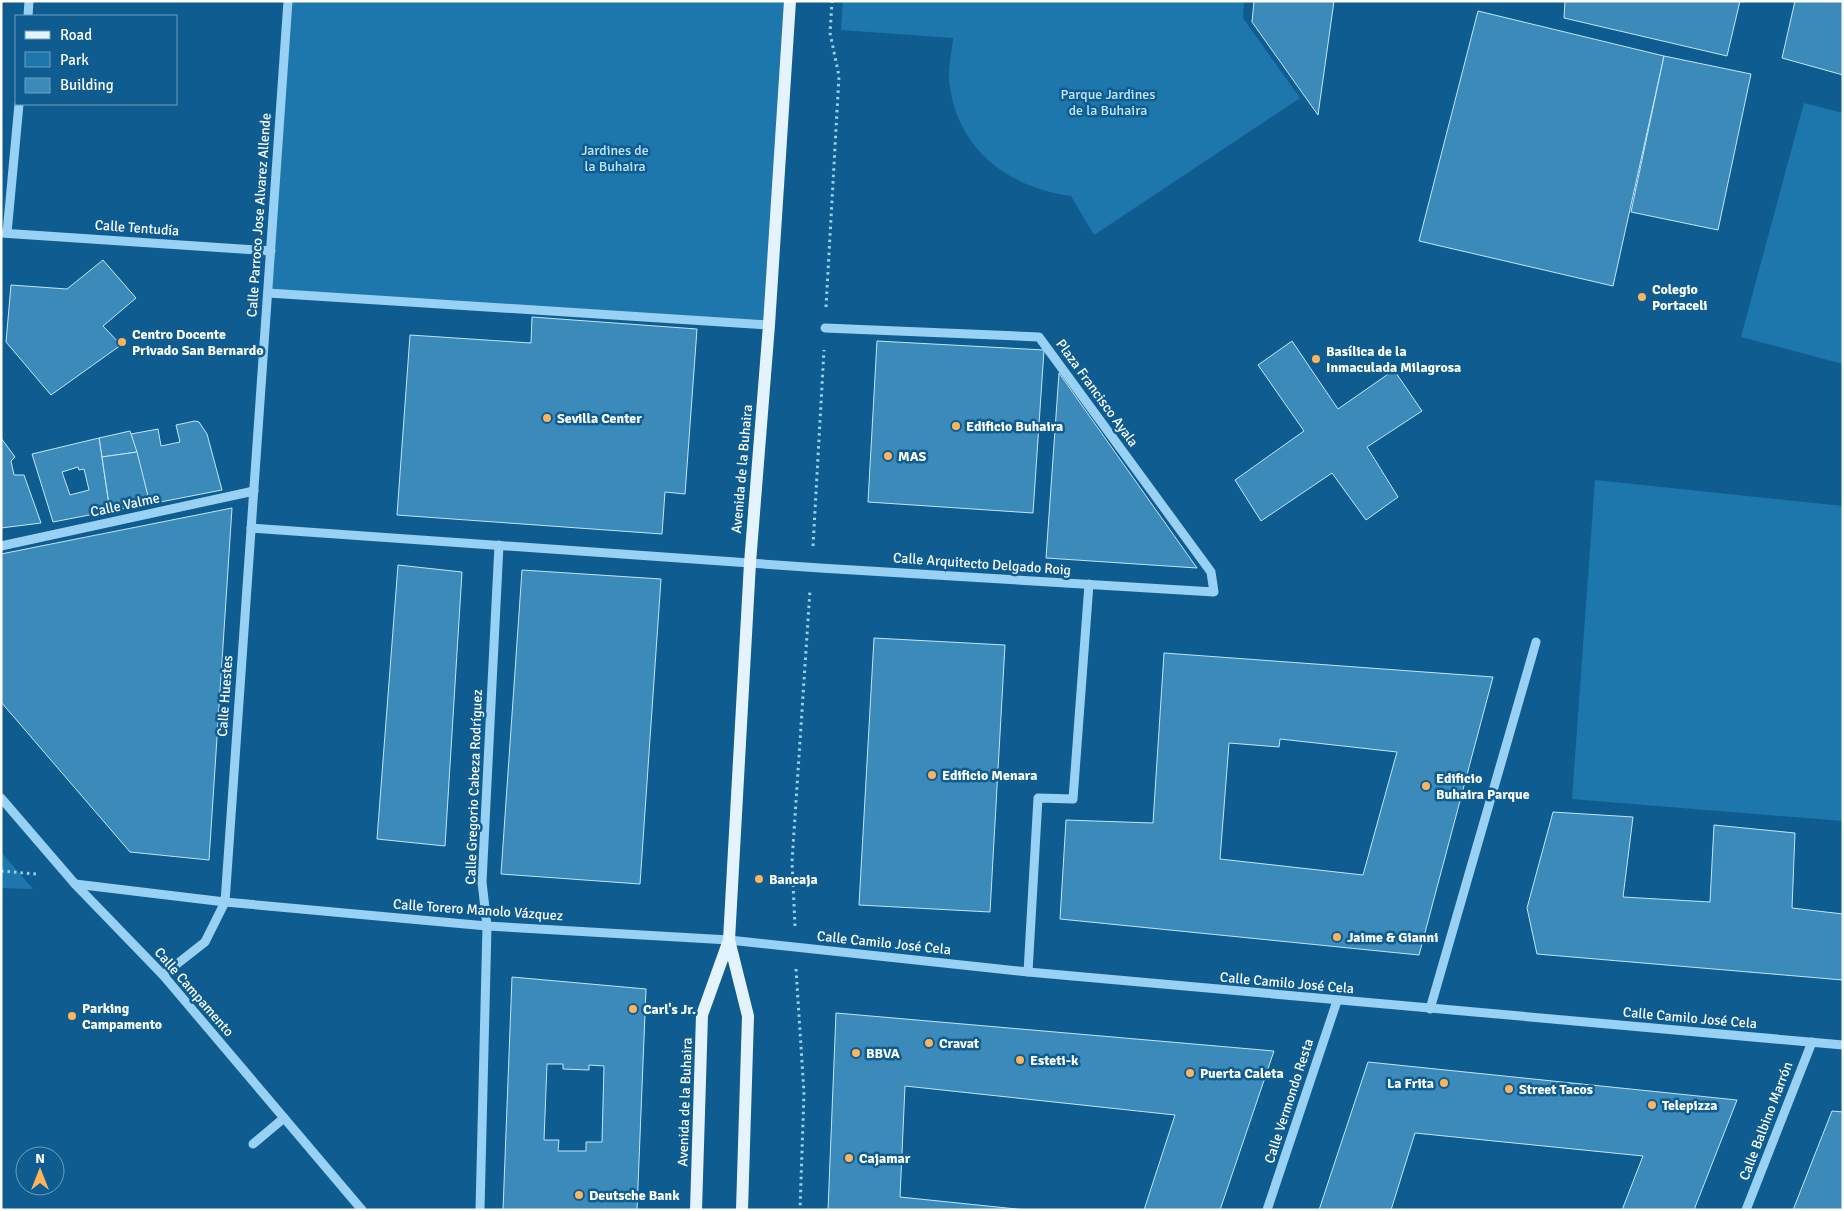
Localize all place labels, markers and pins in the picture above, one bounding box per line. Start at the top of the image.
place label: Colegio Portaceli [1652,281,1708,314]
marker: Colegio Portaceli [1636,291,1648,303]
place label: Centro Docente Privado San Bernardo [132,326,264,359]
marker: Centro Docente Privado San Bernardo [116,336,128,348]
place label: Basílica de la Inmaculada Milagrosa [1326,343,1461,376]
marker: Basílica de la Inmaculada Milagrosa [1310,353,1322,365]
place label: Sevilla Center [557,410,642,427]
marker: Sevilla Center [541,412,553,424]
place label: Edificio Buhaira [966,418,1063,435]
marker: Edificio Buhaira [950,420,962,432]
place label: MAS [898,448,927,465]
marker: MAS [882,450,894,462]
place label: Edificio Menara [942,767,1037,784]
marker: Edificio Menara [926,769,938,781]
place label: Edificio Buhaira Parque [1436,770,1530,803]
marker: Edificio Buhaira Parque [1420,780,1432,792]
place label: Bancaja [769,871,818,888]
marker: Bancaja [753,873,765,885]
place label: Jaime & Gianni [1347,929,1438,946]
marker: Jaime & Gianni [1331,931,1343,943]
place label: Parking Campamento [82,1000,162,1033]
place label: Carl's Jr. [643,1001,696,1018]
marker: Carl's Jr. [627,1003,639,1015]
marker: Parking Campamento [66,1010,78,1022]
place label: Cravat [939,1035,980,1052]
marker: Cravat [923,1037,935,1049]
place label: BBVA [866,1045,900,1062]
marker: BBVA [850,1047,862,1059]
place label: Esteti-k [1030,1052,1079,1069]
marker: Esteti-k [1014,1054,1026,1066]
place label: Puerta Caleta [1200,1065,1284,1082]
marker: Puerta Caleta [1184,1067,1196,1079]
place label: La Frita [1387,1075,1434,1092]
marker: La Frita [1438,1077,1450,1089]
place label: Street Tacos [1519,1081,1593,1098]
marker: Street Tacos [1503,1083,1515,1095]
place label: Telepizza [1662,1097,1718,1114]
marker: Telepizza [1646,1099,1658,1111]
place label: Cajamar [859,1150,911,1167]
marker: Cajamar [843,1152,855,1164]
place label: Deutsche Bank [589,1187,680,1204]
marker: Deutsche Bank [573,1189,585,1201]

